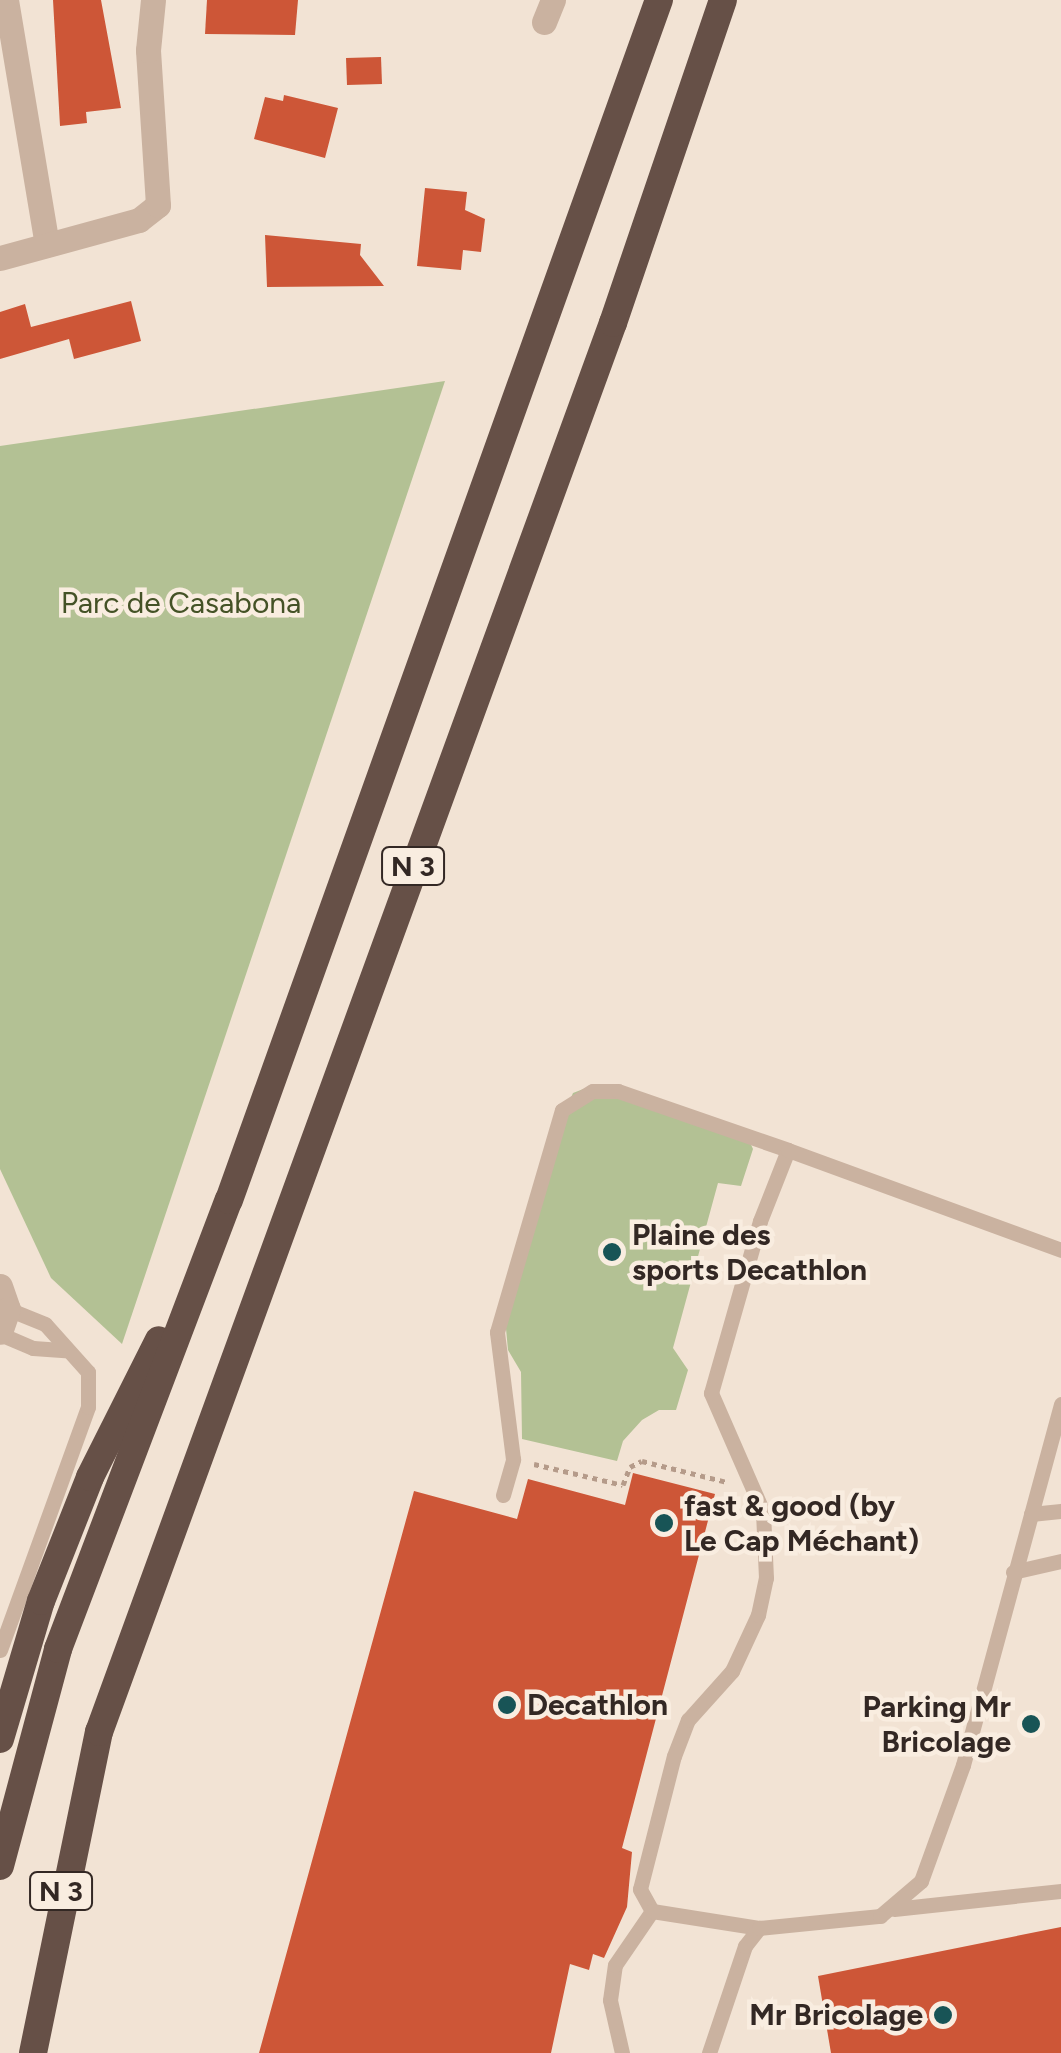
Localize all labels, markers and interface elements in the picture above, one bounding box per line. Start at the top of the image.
park label: Parc de Casabona [61,585,301,621]
road number: N 3 [380,843,446,889]
place label: Plaine des sports Decathlon [632,1217,867,1288]
marker: Plaine des sports Decathlon [601,1241,623,1263]
place label: fast & good (by Le Cap Méchant) [684,1488,919,1558]
marker: fast & good (by Le Cap Méchant) [653,1512,675,1534]
place label: Decathlon [527,1687,668,1723]
place label: Parking Mr Bricolage [863,1689,1011,1760]
marker: Decathlon [496,1694,518,1716]
marker: Parking Mr Bricolage [1020,1713,1042,1735]
road number: N 3 [28,1868,94,1914]
place label: Mr Bricolage [749,1997,923,2033]
marker: Mr Bricolage [932,2004,954,2026]

